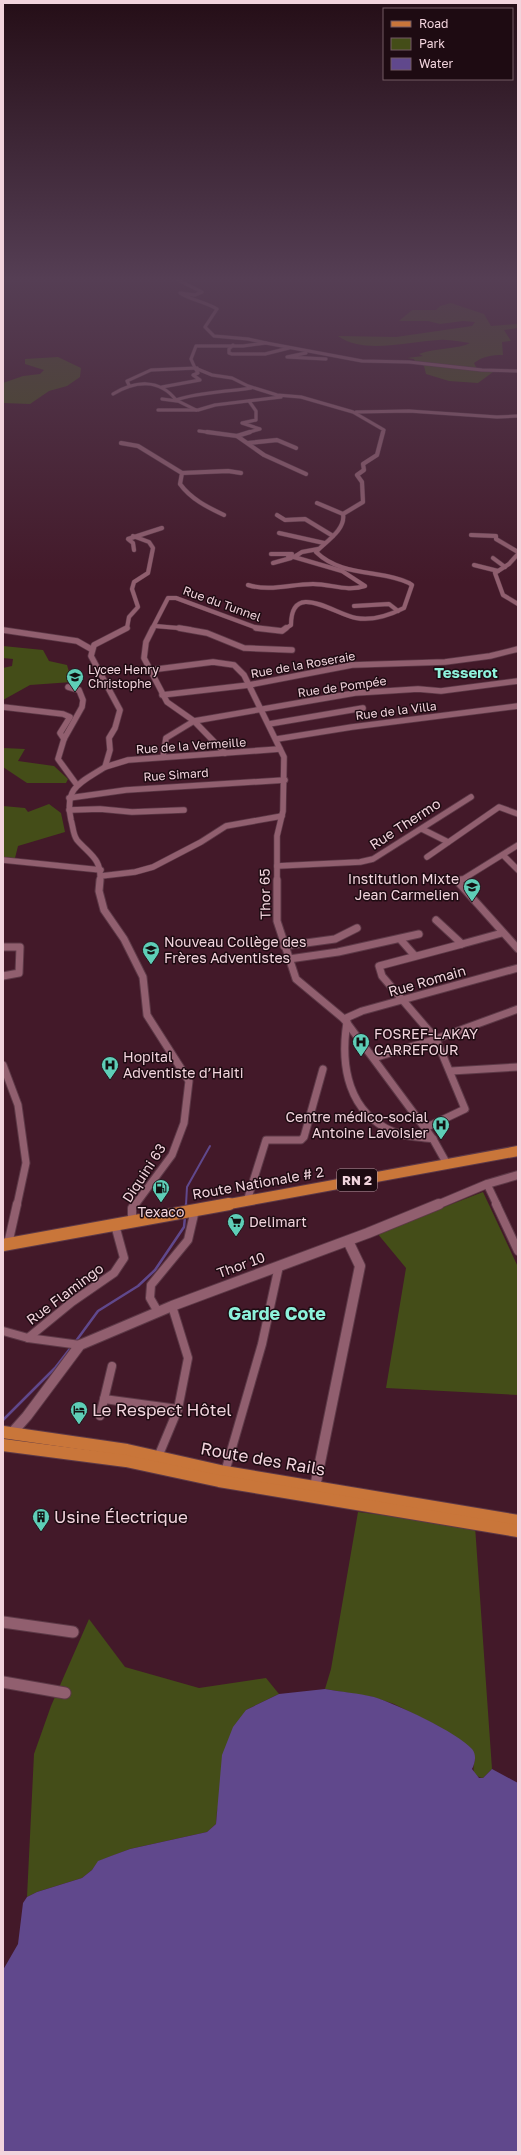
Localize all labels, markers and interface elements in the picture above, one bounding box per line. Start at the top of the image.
legend [383,8,513,80]
text: Road [419,16,448,31]
text: Park [419,36,445,51]
text: Water [419,56,453,71]
street label: Rue du Tunnel [181,582,263,625]
street label: Rue de la Roseraie [249,648,357,681]
place label: Lycee Henry Christophe [88,662,159,691]
district label: Tesserot [434,663,498,681]
school or university icon: Lycee Henry Christophe [65,667,85,692]
street label: Rue de Pompée [297,673,387,700]
street label: Rue de la Villa [354,698,437,723]
street label: Rue de la Vermeille [135,734,247,757]
street label: Rue Simard [143,765,209,784]
street label: Rue Thermo [366,794,443,853]
street label: Thor 65 [256,868,273,920]
place label: Institution Mixte Jean Carmelien [348,870,459,903]
school or university icon: Institution Mixte Jean Carmelien [462,877,482,902]
place label: Nouveau Collège des Frères Adventistes [164,933,306,966]
school or university icon: Nouveau Collège des Frères Adventistes [141,940,161,965]
street label: Rue Romain [386,961,468,1000]
place label: FOSREF-LAKAY CARREFOUR [374,1025,478,1058]
hospital icon: FOSREF-LAKAY CARREFOUR [351,1032,371,1057]
place label: Hopital Adventiste d’Haiti [123,1048,243,1081]
hospital icon: Hopital Adventiste d’Haiti [100,1055,120,1080]
place label: Centre médico-social Antoine Lavoisier [286,1108,429,1141]
hospital icon: Centre médico-social Antoine Lavoisier [431,1115,451,1140]
street label: Diquini 63 [118,1140,169,1205]
street label: Route Nationale # 2 [191,1163,325,1202]
road number: RN 2 [337,1169,377,1191]
fuel station icon: Texaco [151,1178,171,1203]
place label: Texaco [138,1203,184,1220]
supermarket icon: Delimart [226,1212,246,1237]
place label: Delimart [249,1213,307,1230]
street label: Thor 10 [214,1248,267,1281]
street label: Rue Flamingo [23,1259,106,1328]
district label: Garde Cote [228,1302,326,1324]
place label: Le Respect Hôtel [92,1399,232,1420]
hotel icon: Le Respect Hôtel [69,1400,89,1425]
street label: Route des Rails [199,1437,327,1480]
place label: Usine Électrique [54,1506,188,1527]
building icon: Usine Électrique [31,1507,51,1532]

